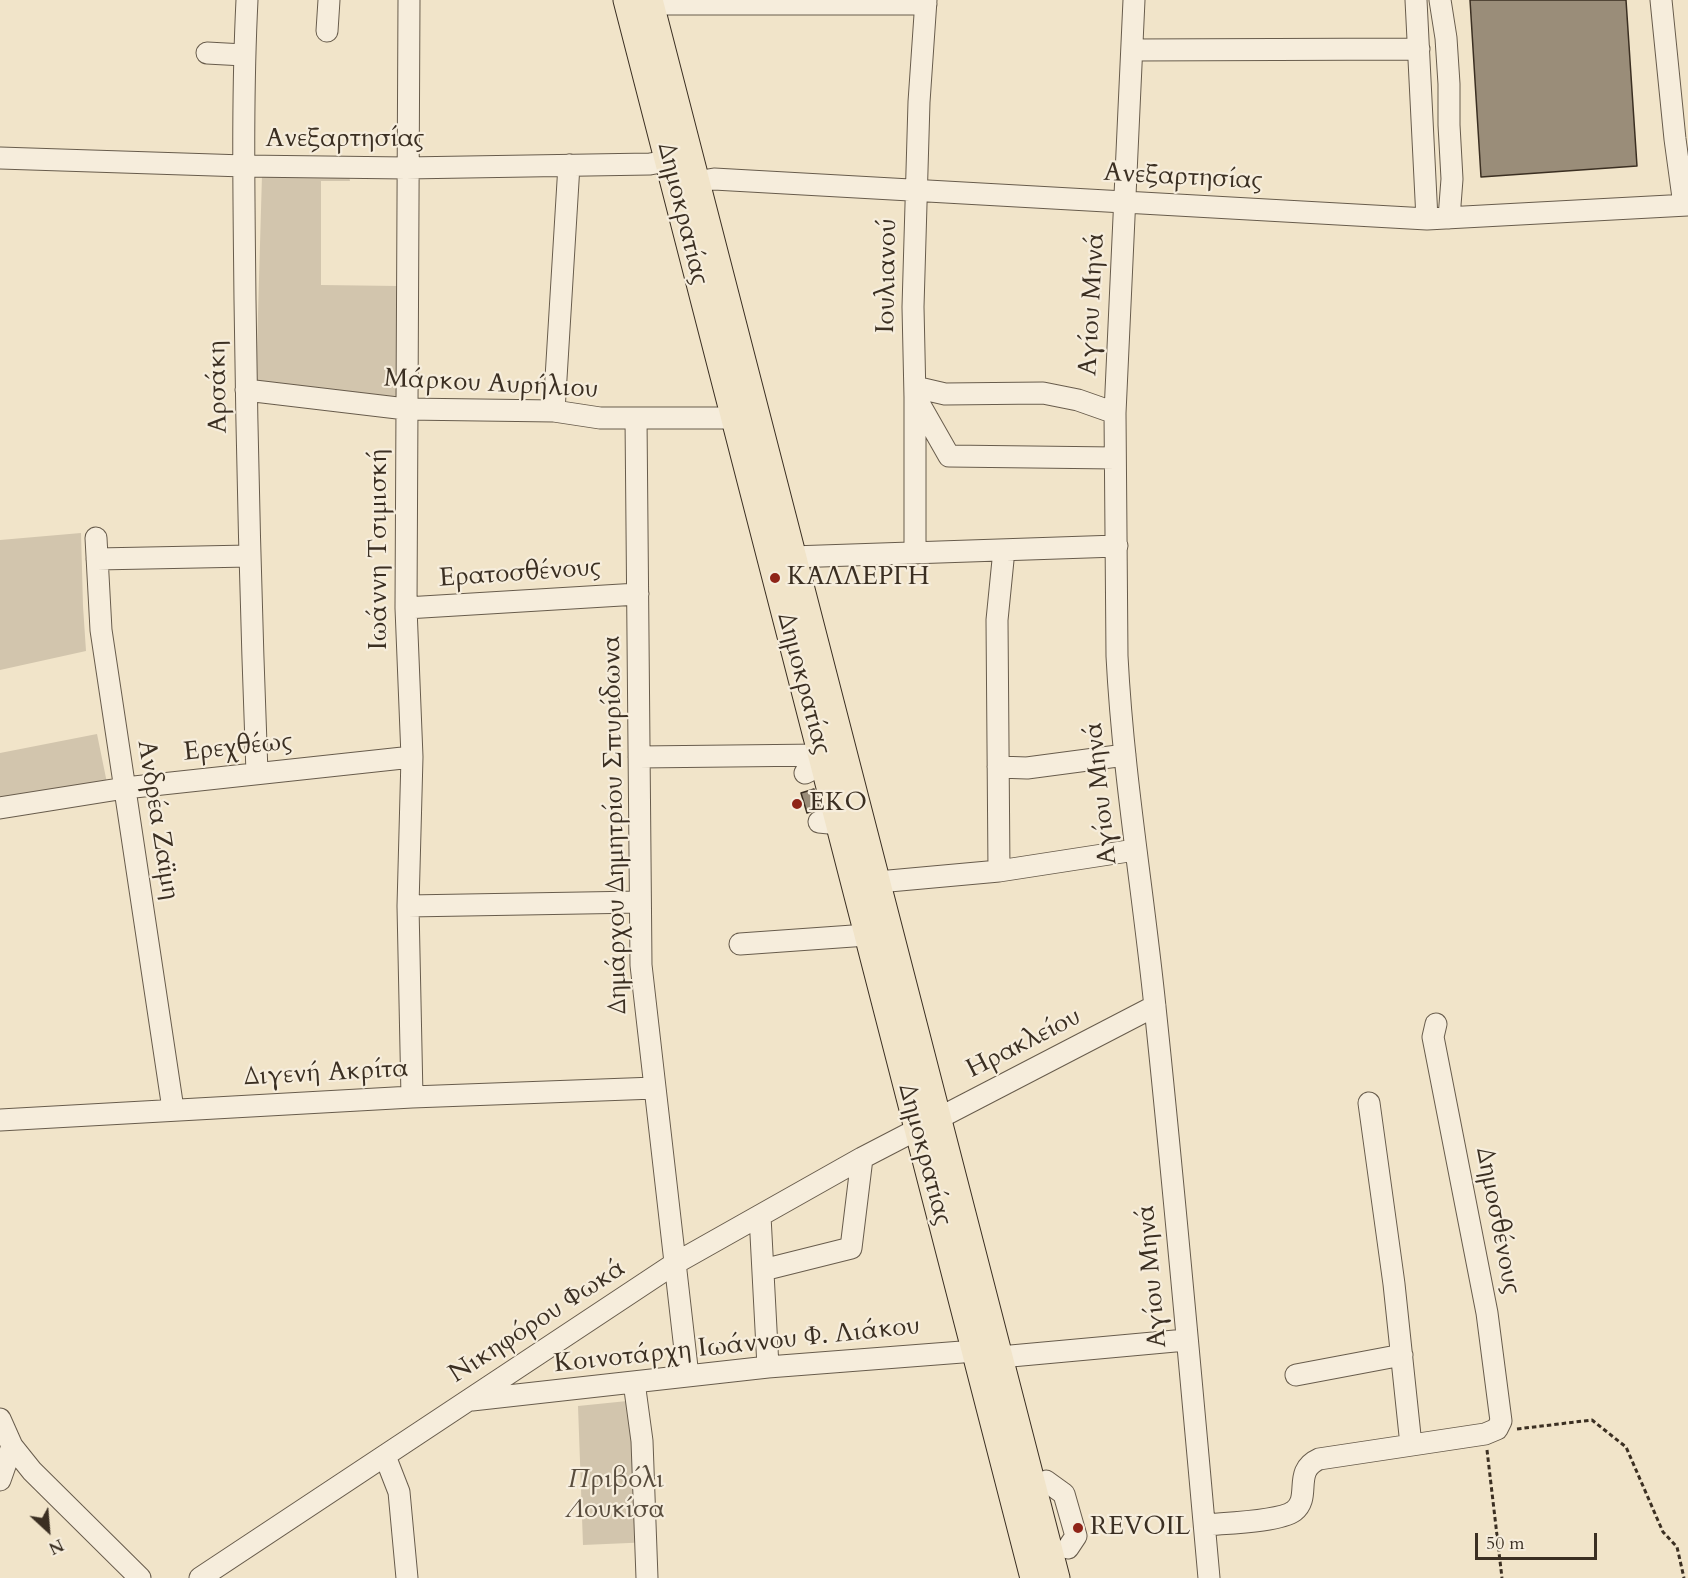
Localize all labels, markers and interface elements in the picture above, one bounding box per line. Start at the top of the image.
street label: Ανεξαρτησίας [266,124,424,156]
street label: Δημοκρατίας [649,140,715,288]
street label: Ανεξαρτησίας [1103,158,1263,198]
street label: Ιουλιανού [871,218,905,334]
street label: Αγίου Μηνά [1074,231,1112,377]
street label: Αρσάκη [203,340,235,434]
street label: Μάρκου Αυρήλιου [383,364,599,406]
street label: Ιωάννη Τσιμισκή [364,448,396,650]
street label: Ερατοσθένους [438,553,602,595]
place label: ΚΑΛΛΕΡΓΗ [787,562,929,594]
marker: ΚΑΛΛΕΡΓΗ [768,571,782,585]
street label: Δημοκρατίας [769,610,837,758]
street label: Δημάρχου Δημητρίου Σπυρίδωνα [597,636,635,1014]
street label: Αγίου Μηνά [1079,720,1125,866]
street label: Ερεχθέως [182,727,294,769]
street label: Ανδρέα Ζαϊμη [129,738,185,902]
place label: EKO [809,788,867,820]
marker: EKO [790,797,804,811]
street label: Ηρακλείου [962,1002,1086,1086]
street label: Διγενή Ακρίτα [243,1054,409,1094]
street label: Δημοκρατίας [890,1081,958,1229]
street label: Δημοσθένους [1467,1145,1527,1297]
street label: Αγίου Μηνά [1131,1203,1175,1349]
street label: Νικηφόρου Φωκά [444,1253,632,1391]
street label: Κοινοτάρχη Ιωάννου Φ. Λιάκου [552,1311,922,1381]
park label: Πριβόλι Λουκίσα [567,1465,665,1526]
north arrow [18,1500,78,1560]
place label: REVOIL [1090,1512,1190,1544]
marker: REVOIL [1071,1521,1085,1535]
scale bar [1478,1521,1600,1559]
text: 50 m [1486,1531,1525,1556]
text: N [45,1533,67,1559]

